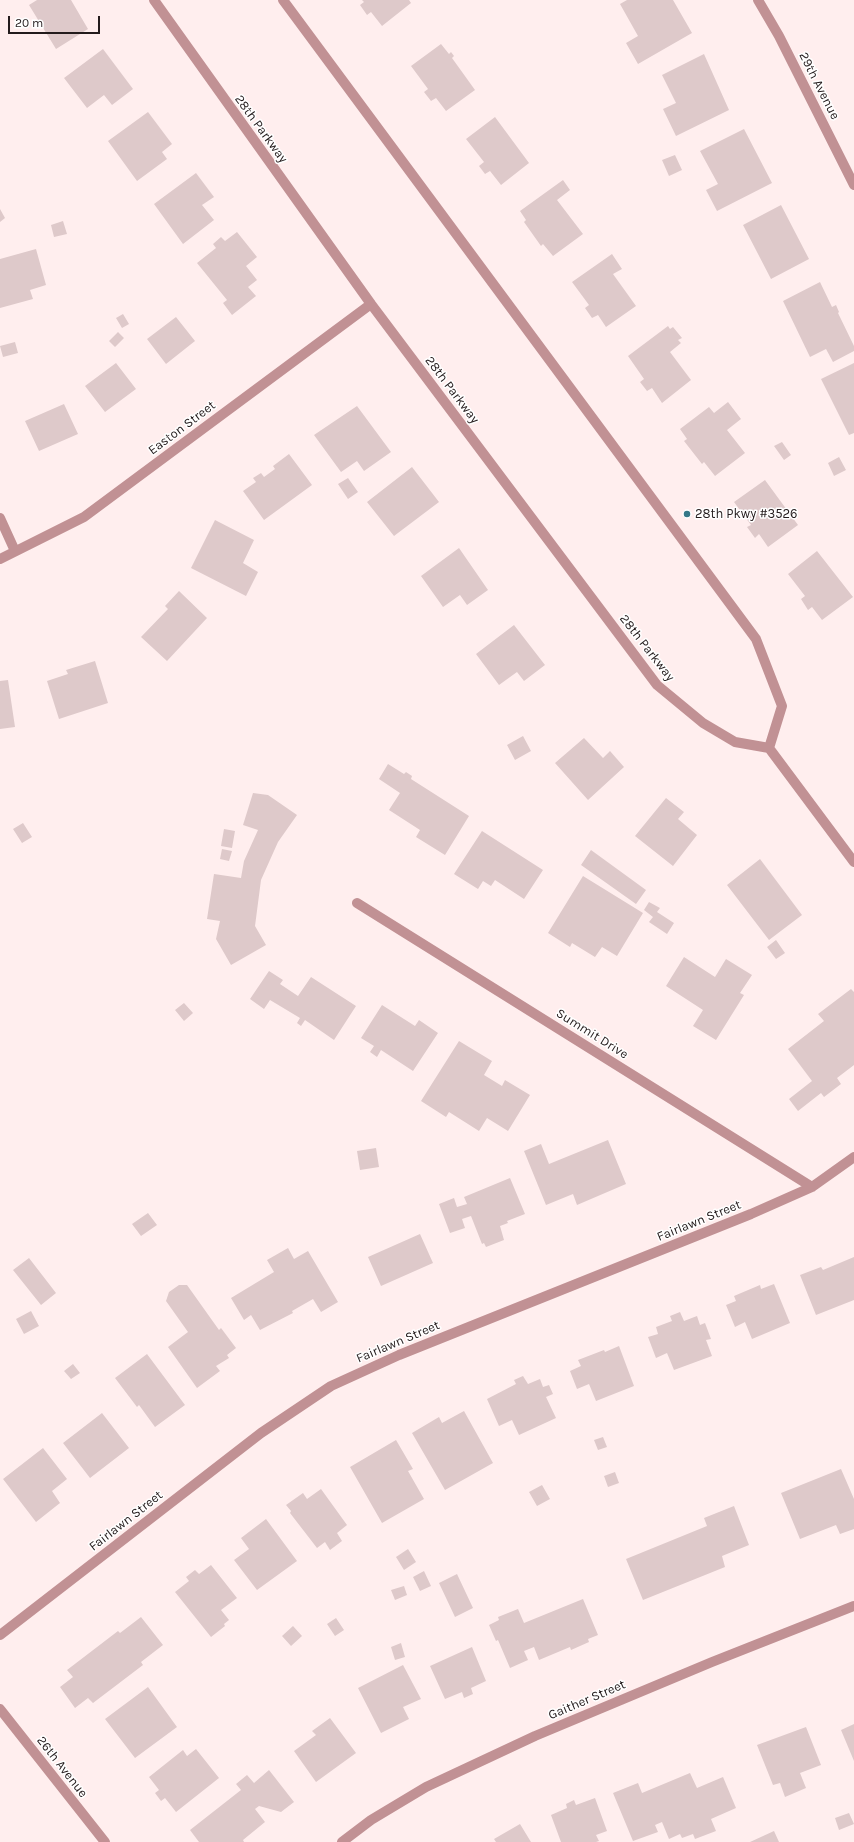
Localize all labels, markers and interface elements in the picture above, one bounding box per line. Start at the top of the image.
scale bar [10,8,102,34]
text: 20 m [15,16,43,30]
street label: 29th Avenue [795,50,843,122]
street label: 28th Parkway [231,92,291,166]
street label: 28th Parkway [422,353,482,427]
street label: Easton Street [145,398,219,458]
place label: 28th Pkwy #3526 [695,506,798,522]
marker: 28th Pkwy #3526 [682,509,692,519]
street label: 28th Parkway [616,612,678,684]
street label: Summit Drive [553,1006,631,1062]
street label: Fairlawn Street [655,1197,743,1245]
street label: Fairlawn Street [354,1317,442,1367]
street label: Fairlawn Street [86,1487,166,1555]
street label: Gaither Street [546,1677,628,1723]
street label: 26th Avenue [33,1733,91,1801]

